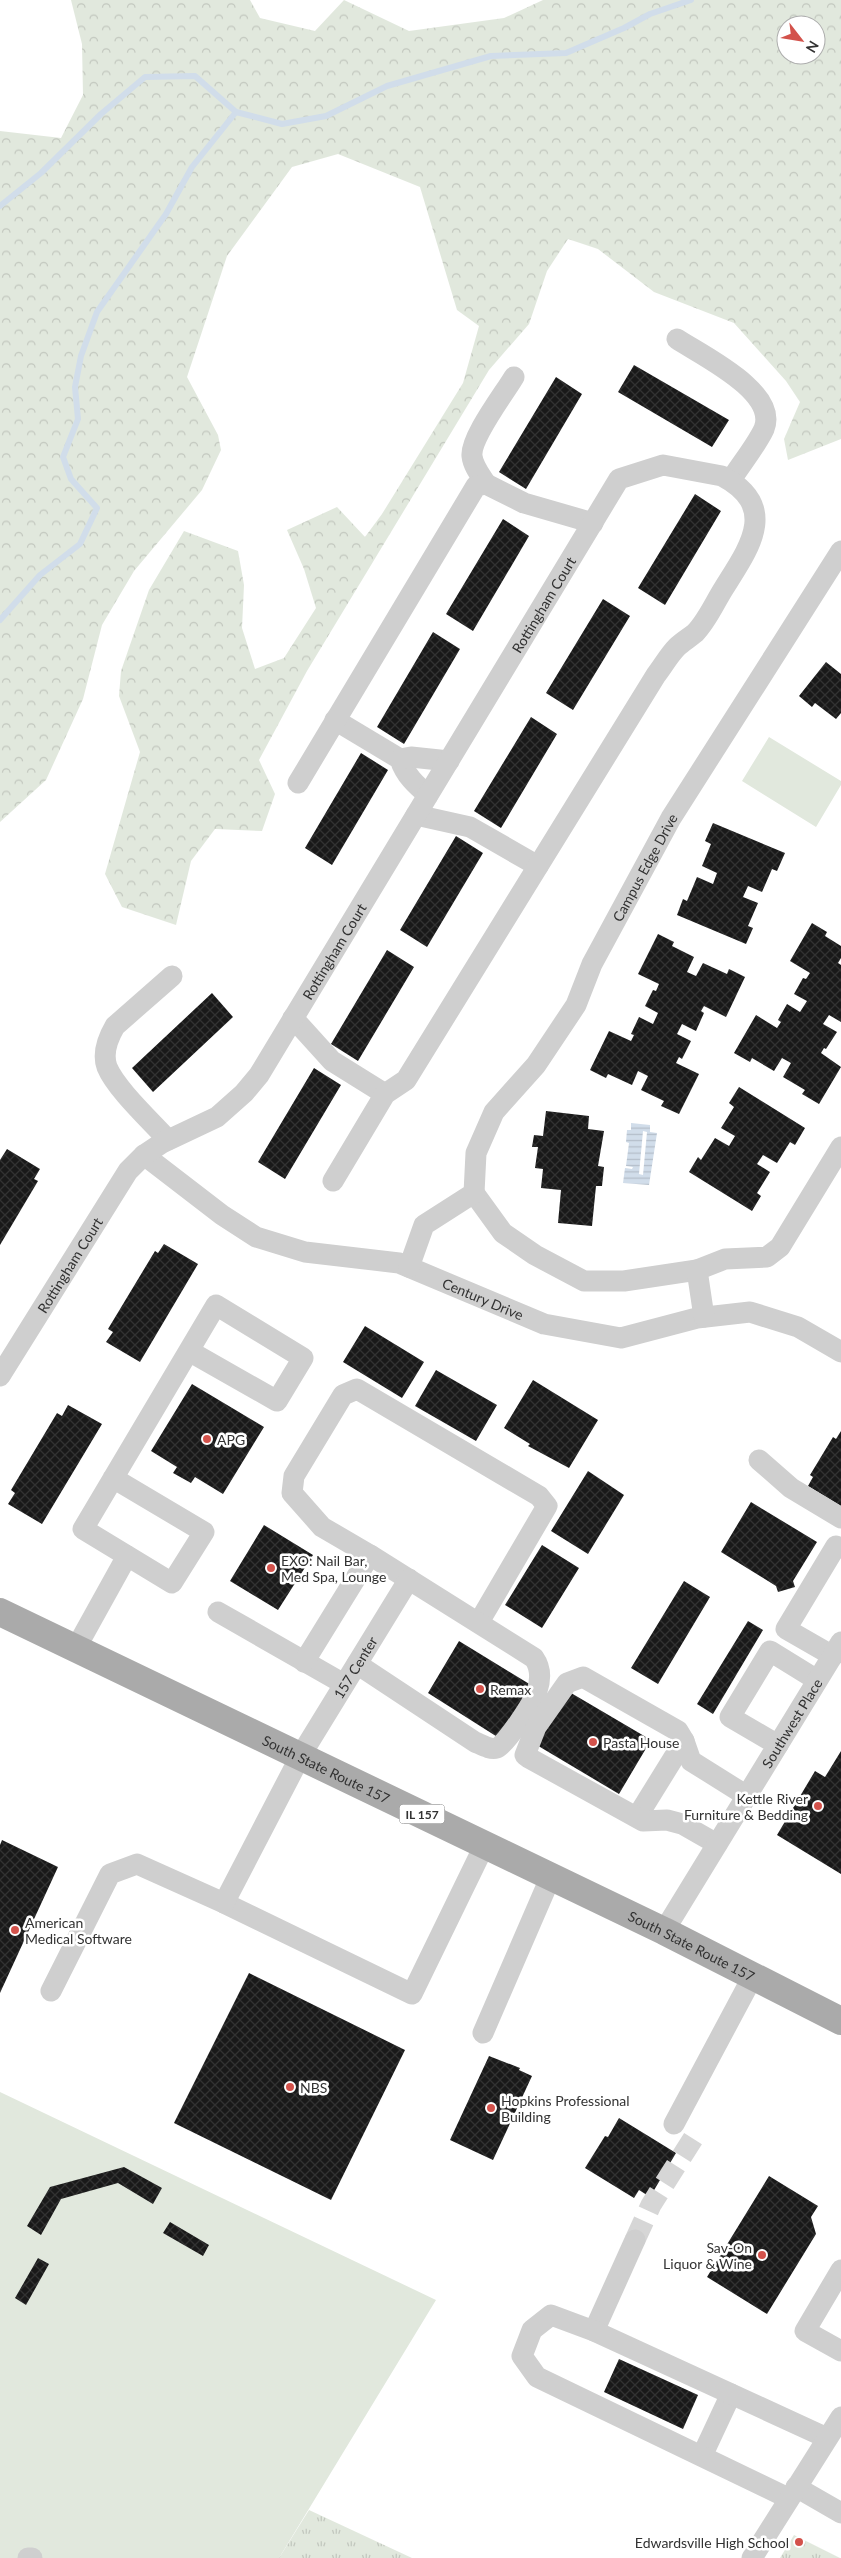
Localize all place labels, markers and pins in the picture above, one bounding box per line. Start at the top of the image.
place label: APG [217,1431,245,1448]
marker: APG [201,1433,213,1445]
place label: EXO: Nail Bar, Med Spa, Lounge [281,1552,386,1585]
marker: EXO: Nail Bar, Med Spa, Lounge [265,1562,277,1574]
place label: Remax [490,1681,531,1698]
marker: Remax [474,1683,486,1695]
place label: Pasta House [603,1734,679,1751]
marker: Pasta House [587,1736,599,1748]
place label: Kettle River Furniture & Bedding [684,1790,808,1823]
marker: Kettle River Furniture & Bedding [812,1800,824,1812]
place label: American Medical Software [25,1914,132,1947]
marker: American Medical Software [9,1924,21,1936]
place label: NBS [300,2079,327,2096]
marker: NBS [284,2081,296,2093]
place label: Hopkins Professional Building [501,2092,630,2125]
marker: Hopkins Professional Building [485,2102,497,2114]
place label: Sav-On Liquor & Wine [663,2239,752,2272]
marker: Sav-On Liquor & Wine [756,2249,768,2261]
place label: Edwardsville High School [635,2534,789,2551]
marker: Edwardsville High School [793,2536,805,2548]

